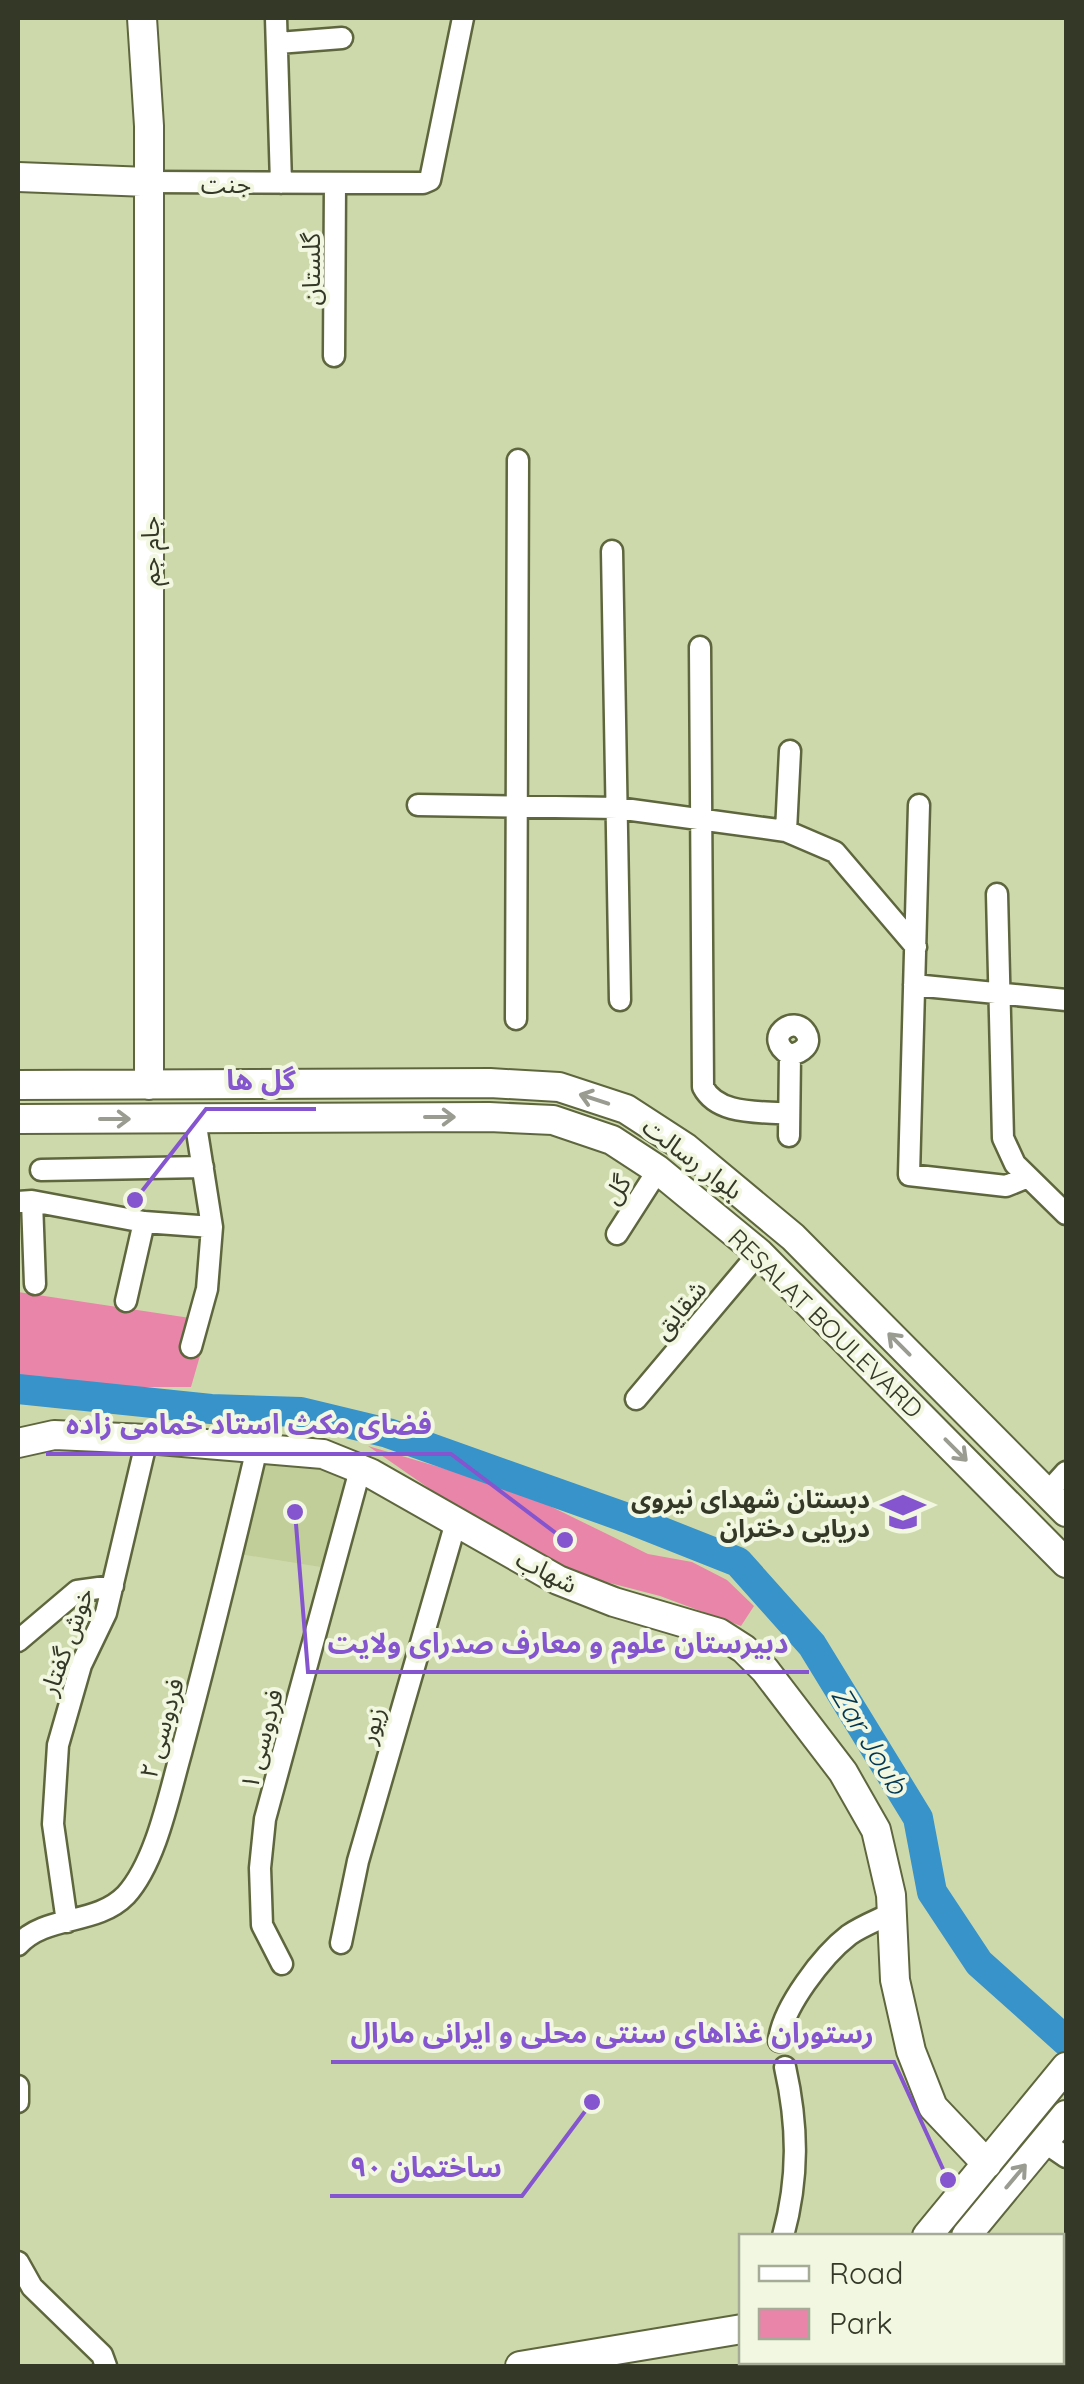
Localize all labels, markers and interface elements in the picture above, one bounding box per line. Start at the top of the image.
street label: جنت [201,168,251,199]
street label: گلستان [295,232,326,305]
street label: جام جم [134,516,170,586]
callout: گل ها [206,1051,316,1109]
text: گل ها [226,1062,296,1097]
one-way arrow [579,1088,610,1106]
one-way arrow [422,1108,455,1126]
one-way arrow [98,1110,130,1128]
street label: بلوار رسالت [637,1110,749,1206]
street label: گل [595,1168,637,1209]
street label: RESALAT BOULEVARD [722,1222,930,1424]
street label: شقایق [646,1273,713,1345]
one-way arrow [887,1333,911,1357]
callout: فضای مکث استاد خمامی زاده [46,1396,451,1454]
text: فضای مکث استاد خمامی زاده [66,1406,432,1441]
one-way arrow [944,1438,968,1462]
place label: دبستان شهدای نیروی دریایی دختران [631,1483,870,1543]
school or university icon: دبستان شهدای نیروی دریایی دختران [879,1488,927,1536]
street label: شهاب [511,1543,583,1599]
street label: خوش گفتار [32,1583,100,1700]
callout: دبیرستان علوم و معارف صدرای ولایت [308,1614,809,1672]
text: دبیرستان علوم و معارف صدرای ولایت [328,1625,788,1665]
street label: فردوسی ۲ [132,1674,190,1782]
water label: Zar Joub [824,1680,916,1801]
street label: فردوسی ۱ [233,1685,289,1793]
street label: زیور [351,1703,391,1748]
callout: رستوران غذاهای سنتی محلی و ایرانی مارال [331,2004,894,2062]
text: رستوران غذاهای سنتی محلی و ایرانی مارال [350,2015,874,2050]
callout: ساختمان ۹۰ [330,2138,522,2196]
text: ساختمان ۹۰ [350,2149,502,2184]
one-way arrow [1005,2163,1027,2189]
legend [739,2234,1064,2364]
text: Road [829,2254,903,2292]
text: Park [829,2304,893,2342]

